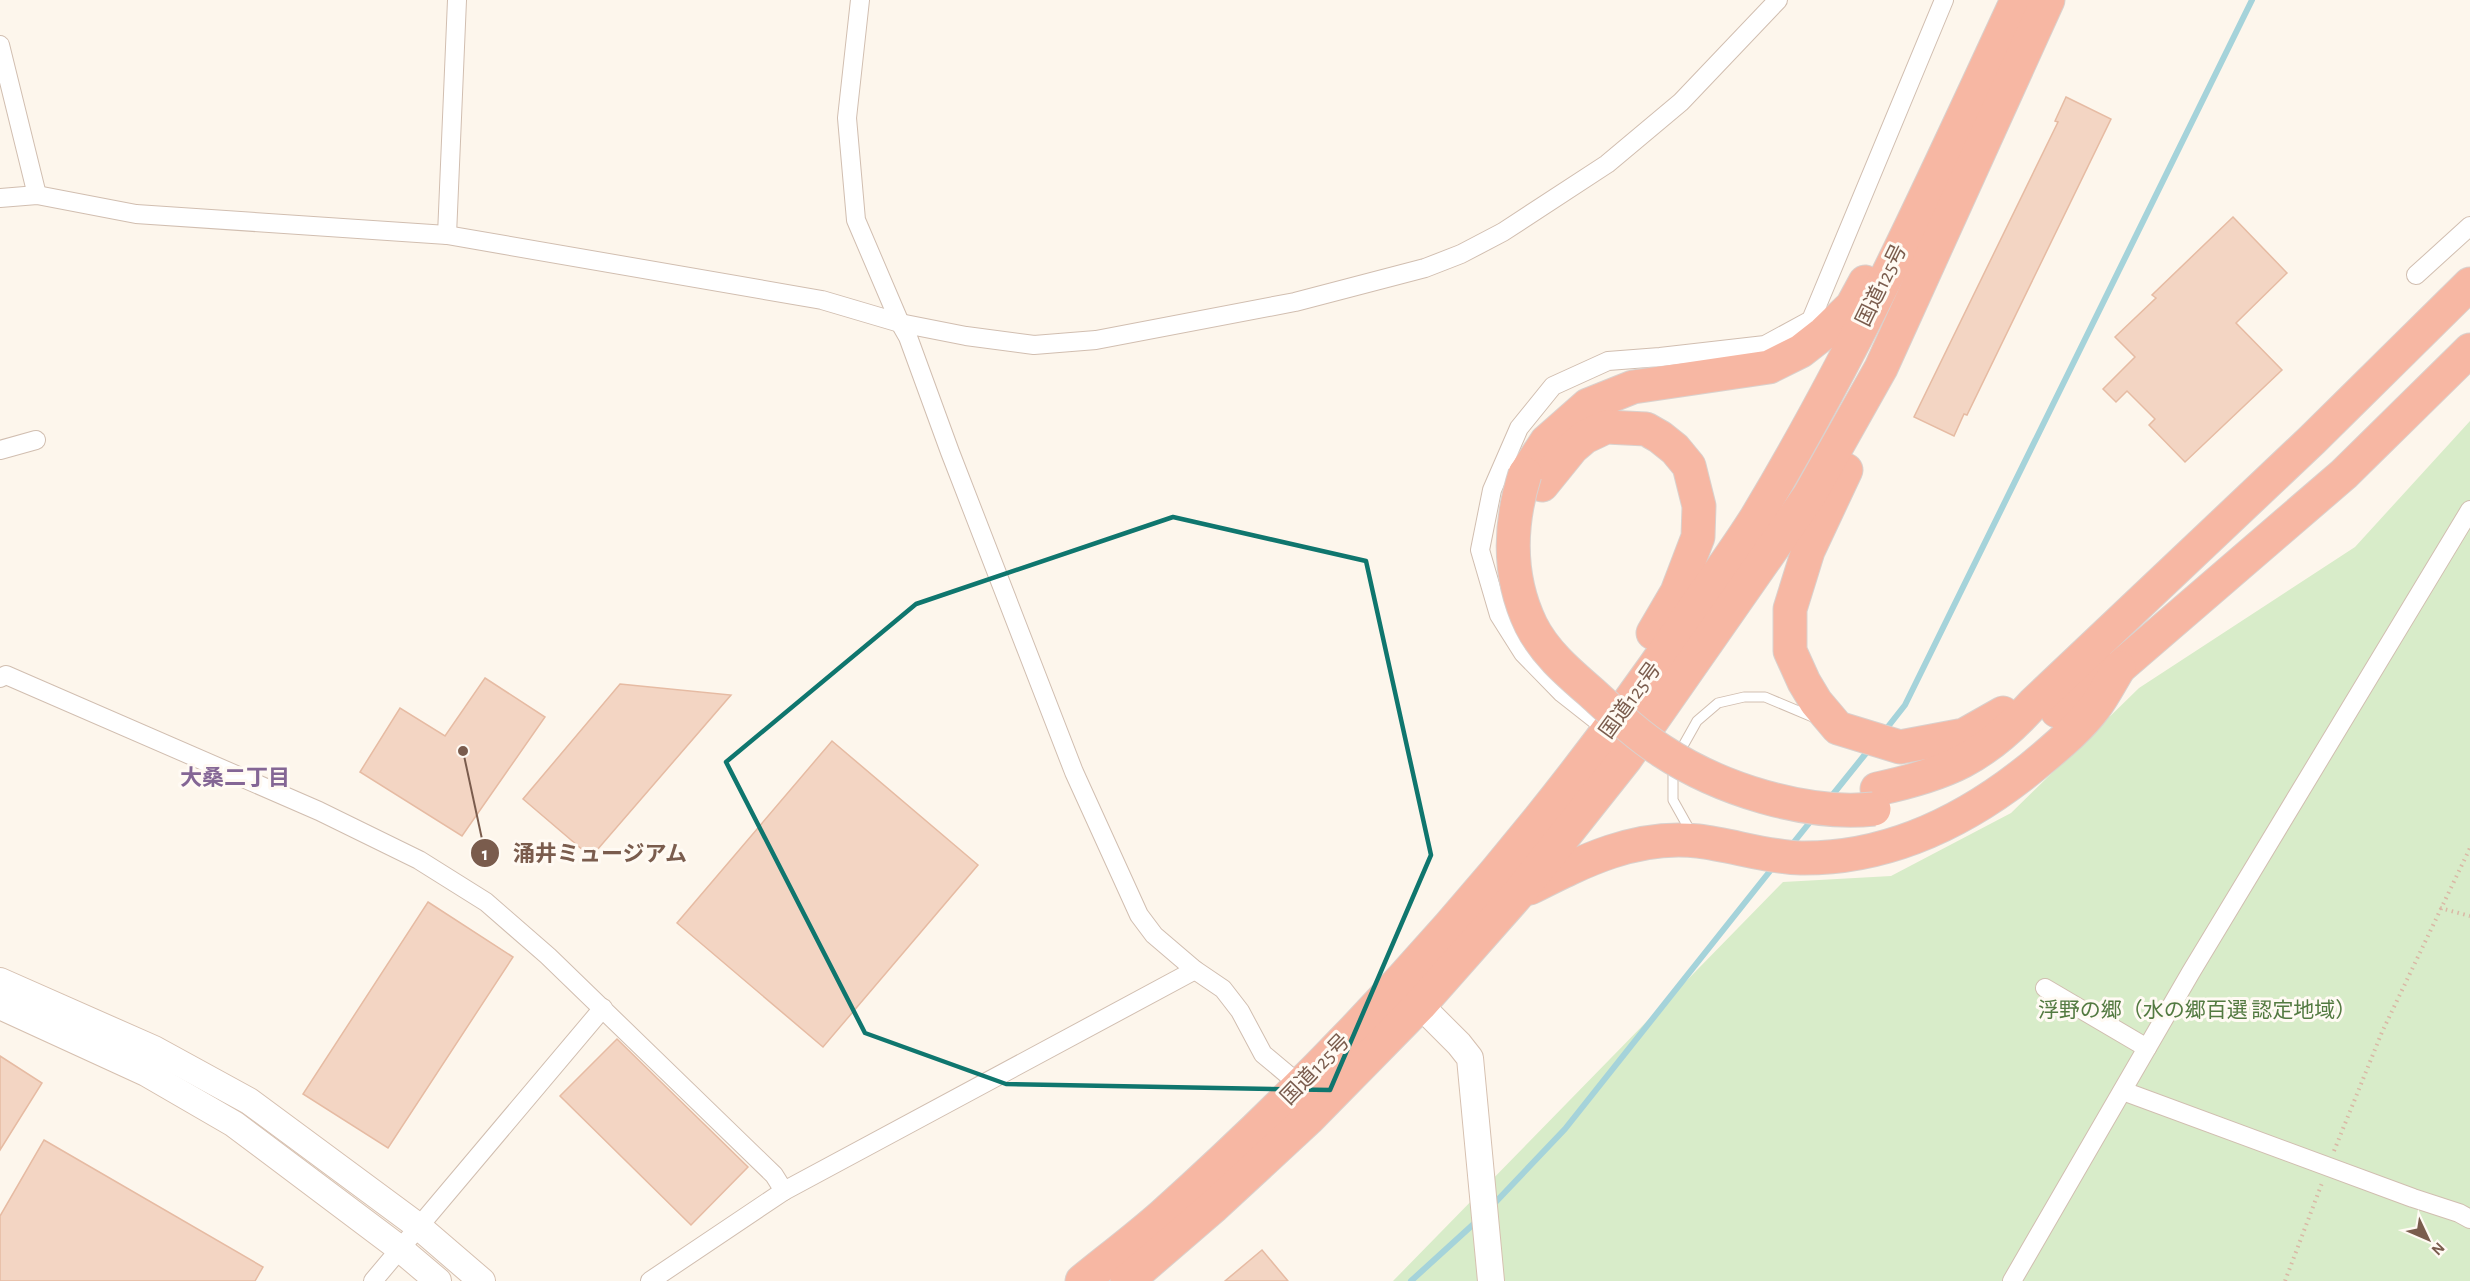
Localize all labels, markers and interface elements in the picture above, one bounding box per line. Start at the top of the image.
street label: 国道125号 [1852,240,1910,330]
street label: 国道125号 [1595,658,1665,742]
district label: 大桑二丁目 [180,766,290,789]
callout: 涌井ミュージアム [470,833,700,873]
text: 涌井ミュージアム [513,842,687,865]
text: 1 [482,846,488,864]
park label: 浮野の郷（水の郷百選 認定地域） [2038,999,2356,1021]
street label: 国道125号 [1276,1030,1354,1108]
north arrow [2398,1209,2458,1269]
text: N [2428,1239,2448,1258]

